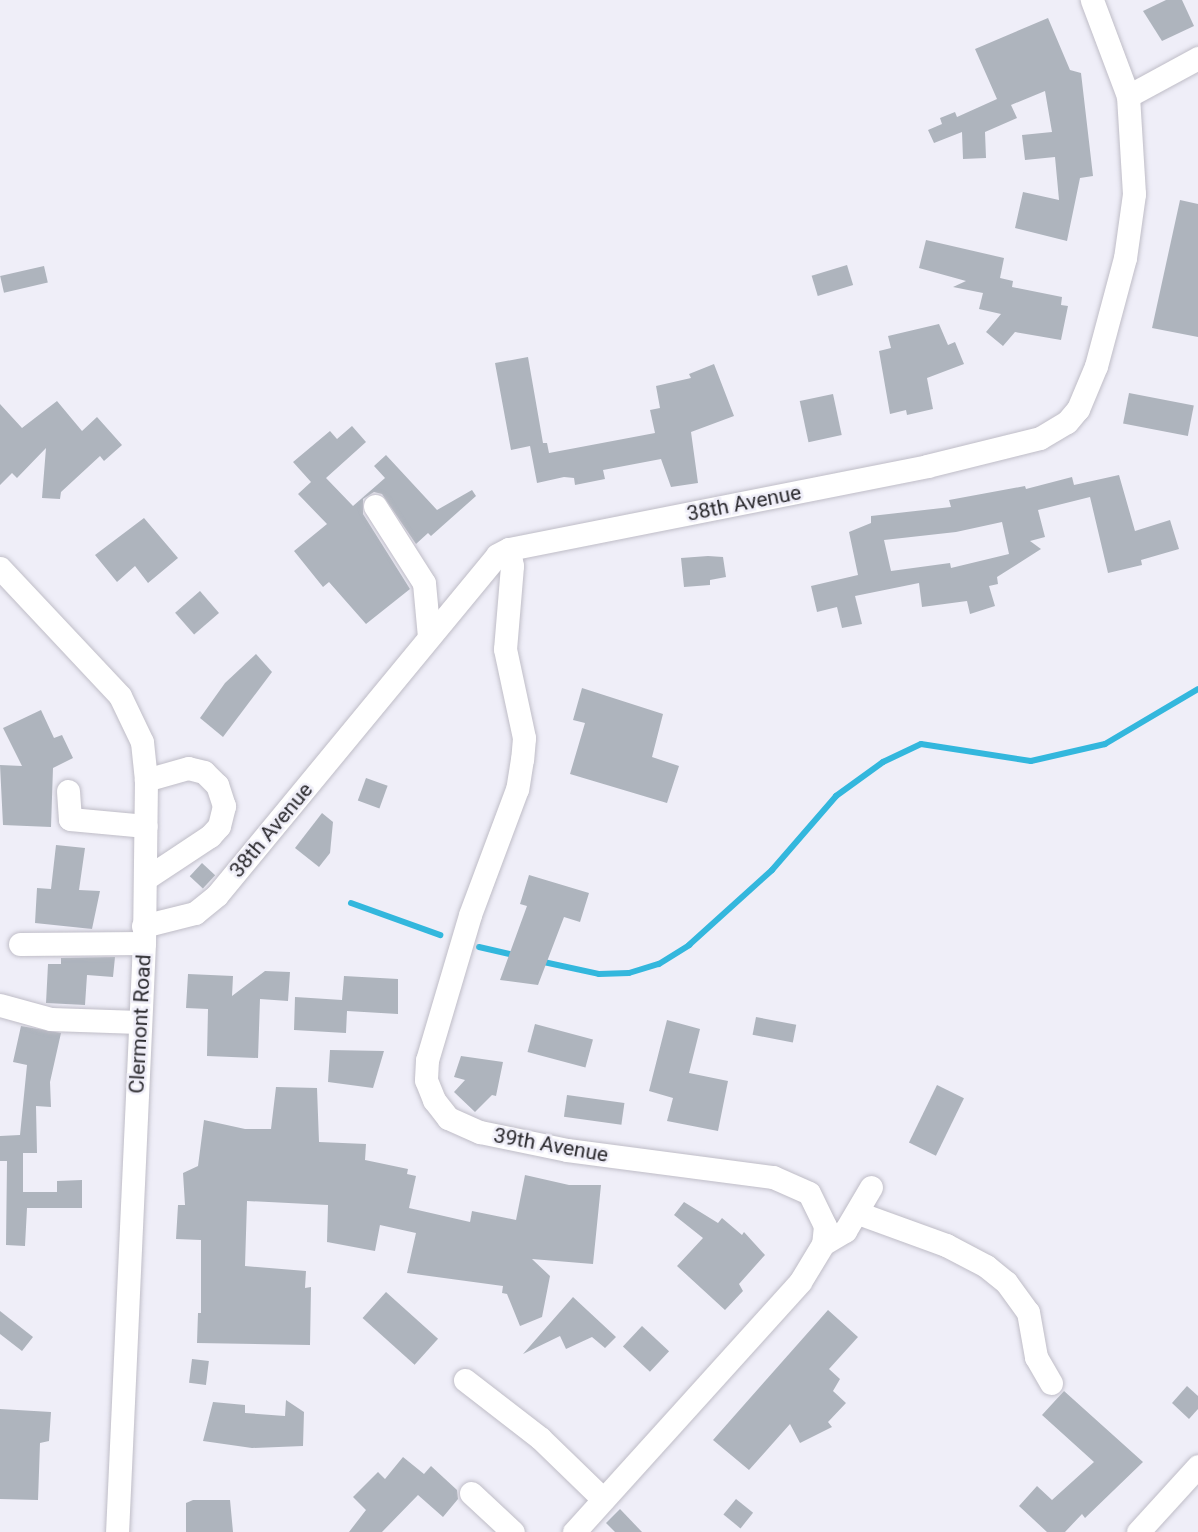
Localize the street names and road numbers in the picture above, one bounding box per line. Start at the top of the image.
street label: 38th Avenue [685,480,803,526]
street label: 38th Avenue [224,778,318,882]
street label: Clermont Road [124,954,156,1094]
street label: 39th Avenue [492,1123,610,1167]

